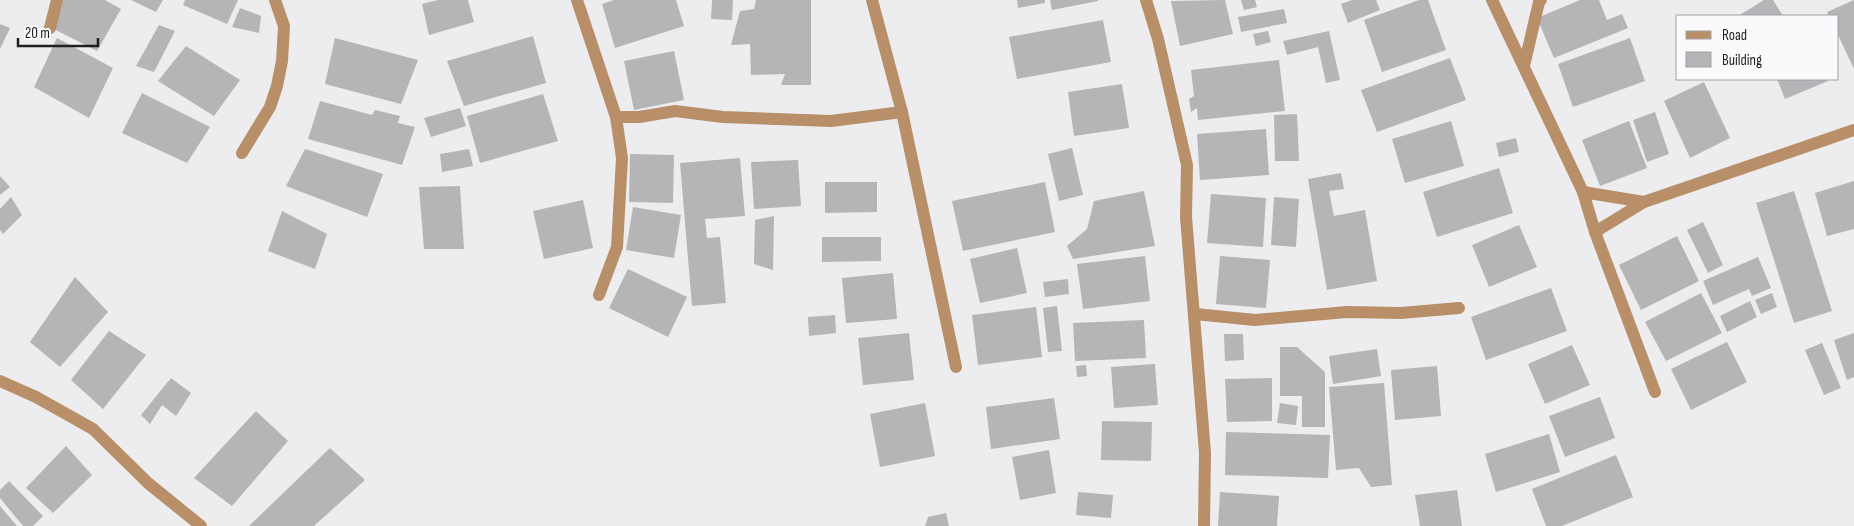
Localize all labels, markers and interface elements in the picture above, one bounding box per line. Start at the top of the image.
scale bar [18,15,98,47]
legend [1676,15,1839,80]
text: 20 m [25,24,50,43]
text: Road [1722,26,1747,45]
text: Building [1722,51,1762,70]

